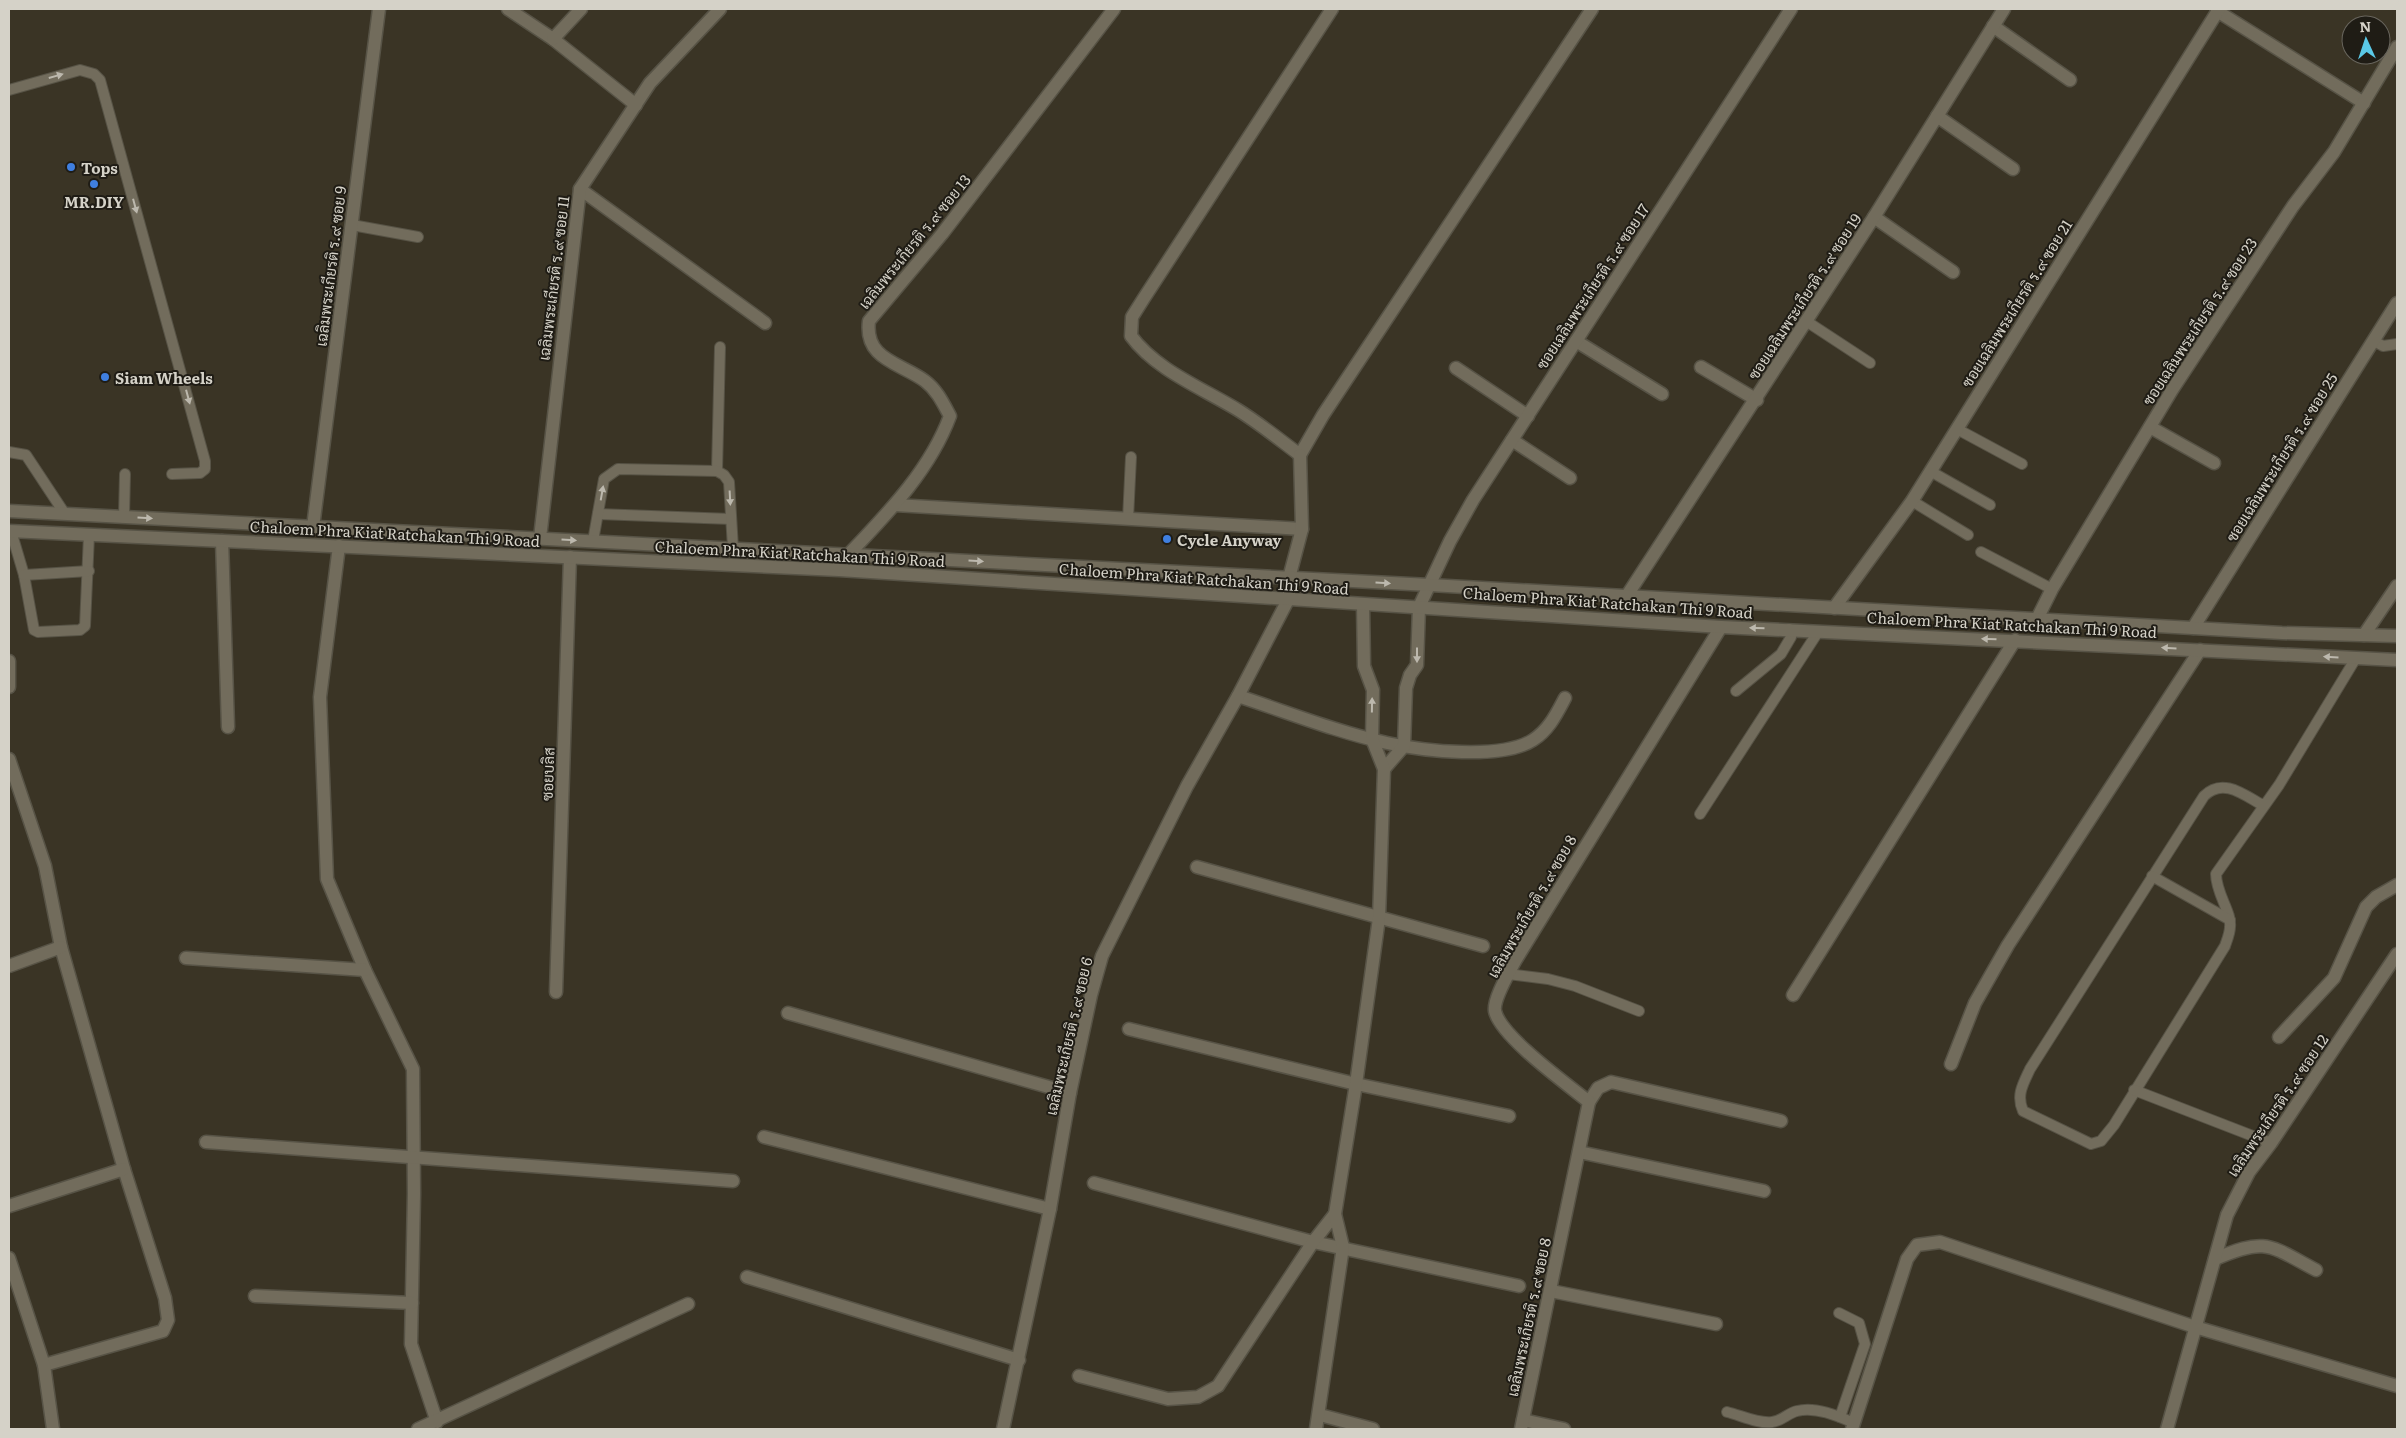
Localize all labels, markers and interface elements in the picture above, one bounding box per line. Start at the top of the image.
north arrow [2341,15,2391,65]
text: N [2359,16,2372,36]
one-way arrow [48,72,63,80]
place label: Tops [81,156,118,179]
marker: Tops [65,161,77,173]
street label: เฉลิมพระเกียรติ ร.๙ ซอย 13 [852,169,976,313]
marker: MR.DIY [88,178,100,190]
street label: เฉลิมพระเกียรติ ร.๙ ซอย 9 [309,184,351,348]
place label: MR.DIY [64,190,125,213]
street label: เฉลิมพระเกียรติ ร.๙ ซอย 11 [531,194,575,362]
street label: ซอยเฉลิมพระเกียรติ ร.๙ ซอย 17 [1530,198,1655,373]
one-way arrow [131,199,139,214]
street label: ซอยเฉลิมพระเกียรติ ร.๙ ซอย 19 [1741,208,1867,384]
street label: ซอยเฉลิมพระเกียรติ ร.๙ ซอย 21 [1955,215,2077,391]
street label: ซอยเฉลิมพระเกียรติ ร.๙ ซอย 23 [2136,233,2262,409]
place label: Siam Wheels [115,366,213,389]
street label: ซอยเฉลิมพระเกียรติ ร.๙ ซอย 25 [2219,368,2343,546]
marker: Siam Wheels [99,371,111,383]
one-way arrow [184,389,192,404]
one-way arrow [598,484,606,500]
one-way arrow [726,490,734,506]
one-way arrow [137,514,153,522]
street label: Chaloem Phra Kiat Ratchakan Thi 9 Road [249,514,541,552]
place label: Cycle Anyway [1177,528,1282,551]
marker: Cycle Anyway [1161,533,1173,545]
street label: Chaloem Phra Kiat Ratchakan Thi 9 Road [654,534,946,572]
one-way arrow [562,536,578,544]
street label: Chaloem Phra Kiat Ratchakan Thi 9 Road [1058,556,1350,600]
one-way arrow [968,558,984,566]
one-way arrow [1375,580,1391,588]
street label: Chaloem Phra Kiat Ratchakan Thi 9 Road [1462,580,1754,624]
street label: Chaloem Phra Kiat Ratchakan Thi 9 Road [1866,605,2158,643]
one-way arrow [1749,624,1765,632]
one-way arrow [1981,635,1997,643]
one-way arrow [2161,644,2177,652]
one-way arrow [1413,648,1421,664]
one-way arrow [2323,652,2339,660]
one-way arrow [1368,697,1376,713]
street label: ซอยบลิส [535,747,559,801]
street label: เฉลิมพระเกียรติ ร.๙ ซอย 8 [1481,830,1581,982]
street label: เฉลิมพระเกียรติ ร.๙ ซอย 6 [1039,955,1097,1117]
street label: เฉลิมพระเกียรติ ร.๙ ซอย 12 [2221,1029,2334,1181]
street label: เฉลิมพระเกียรติ ร.๙ ซอย 8 [1500,1235,1556,1399]

